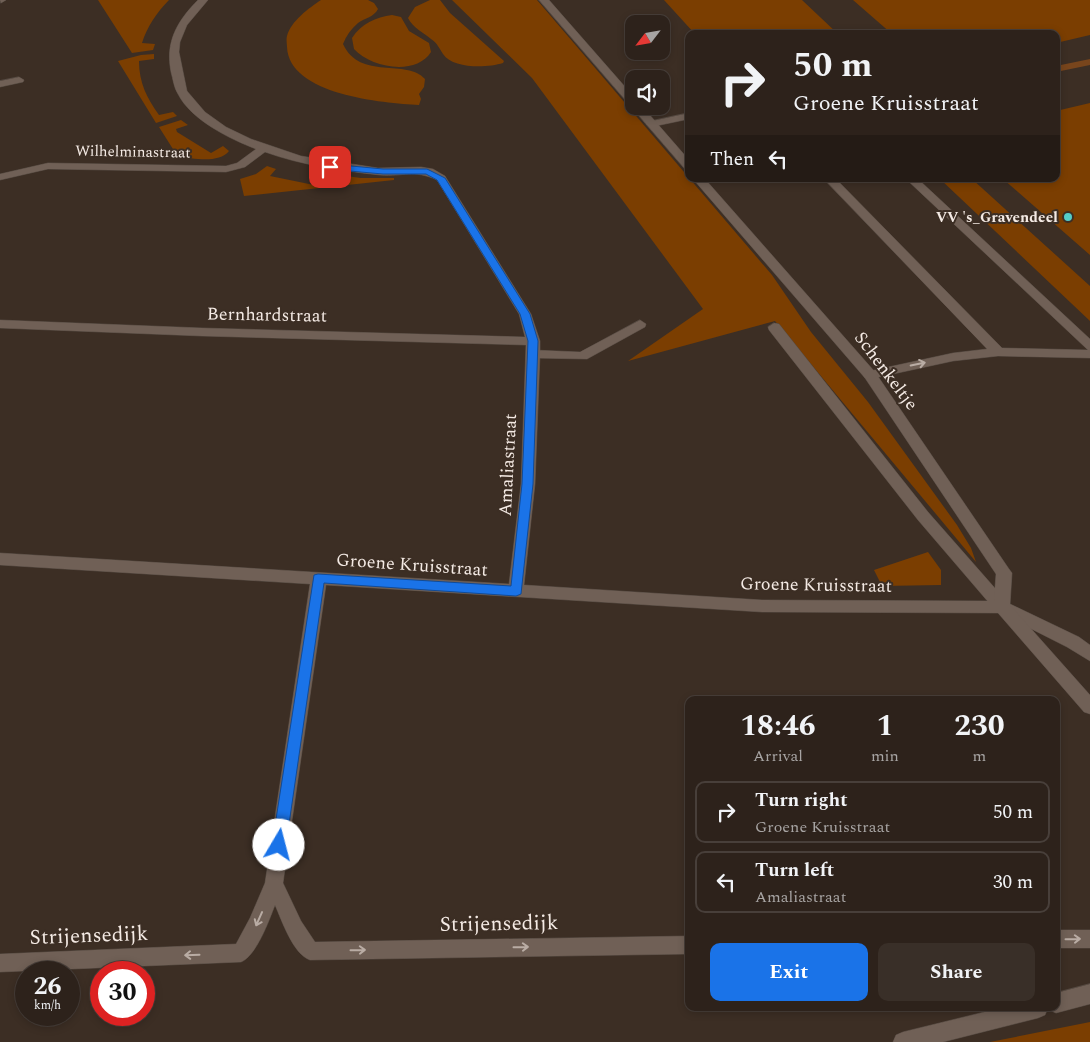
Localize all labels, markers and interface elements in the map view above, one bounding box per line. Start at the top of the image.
north arrow [625,15,670,60]
map controls [625,15,670,115]
text: 50 m [793,39,873,92]
icon: right [710,50,775,115]
button: sound [625,70,670,115]
text: Groene Kruisstraat [793,87,979,120]
street label: Wilhelminastraat [75,139,191,165]
text: Then [710,145,754,174]
icon: left [764,145,792,173]
pin [309,146,351,188]
icon: arrive [316,153,344,181]
place label: VV 's_Gravendeel [936,206,1058,229]
marker: VV 's_Gravendeel [1062,211,1074,223]
street label: Bernhardstraat [207,300,327,330]
street label: Schenkeltje [847,326,925,416]
one-way arrow [910,359,926,369]
street label: Amaliastraat [492,413,524,517]
street label: Groene Kruisstraat [335,546,489,584]
street label: Groene Kruisstraat [740,570,892,600]
text: 18:46 [740,703,816,749]
text: 1 [876,703,893,749]
text: 230 [954,703,1005,749]
text: Arrival [753,744,803,768]
text: min [871,744,899,768]
text: m [973,744,986,768]
text: Turn right [755,786,848,815]
icon: right [712,798,740,826]
text: 50 m [993,798,1033,827]
text: Groene Kruisstraat [755,815,890,839]
position arrow [252,818,304,870]
text: Turn left [755,856,834,885]
icon: left [712,868,740,896]
text: 30 m [993,868,1033,897]
text: Amaliastraat [755,885,846,909]
street label: Strijensedijk [439,907,559,941]
one-way arrow [254,911,264,926]
street label: Strijensedijk [29,918,149,954]
one-way arrow [1064,934,1081,944]
one-way arrow [513,943,529,952]
button: Exit [710,943,868,1001]
button: Share [878,943,1035,1001]
one-way arrow [350,945,366,955]
one-way arrow [184,951,200,960]
speed limit sign: 30 [90,961,155,1026]
text: 26 [33,968,62,1006]
text: km/h [34,996,61,1015]

